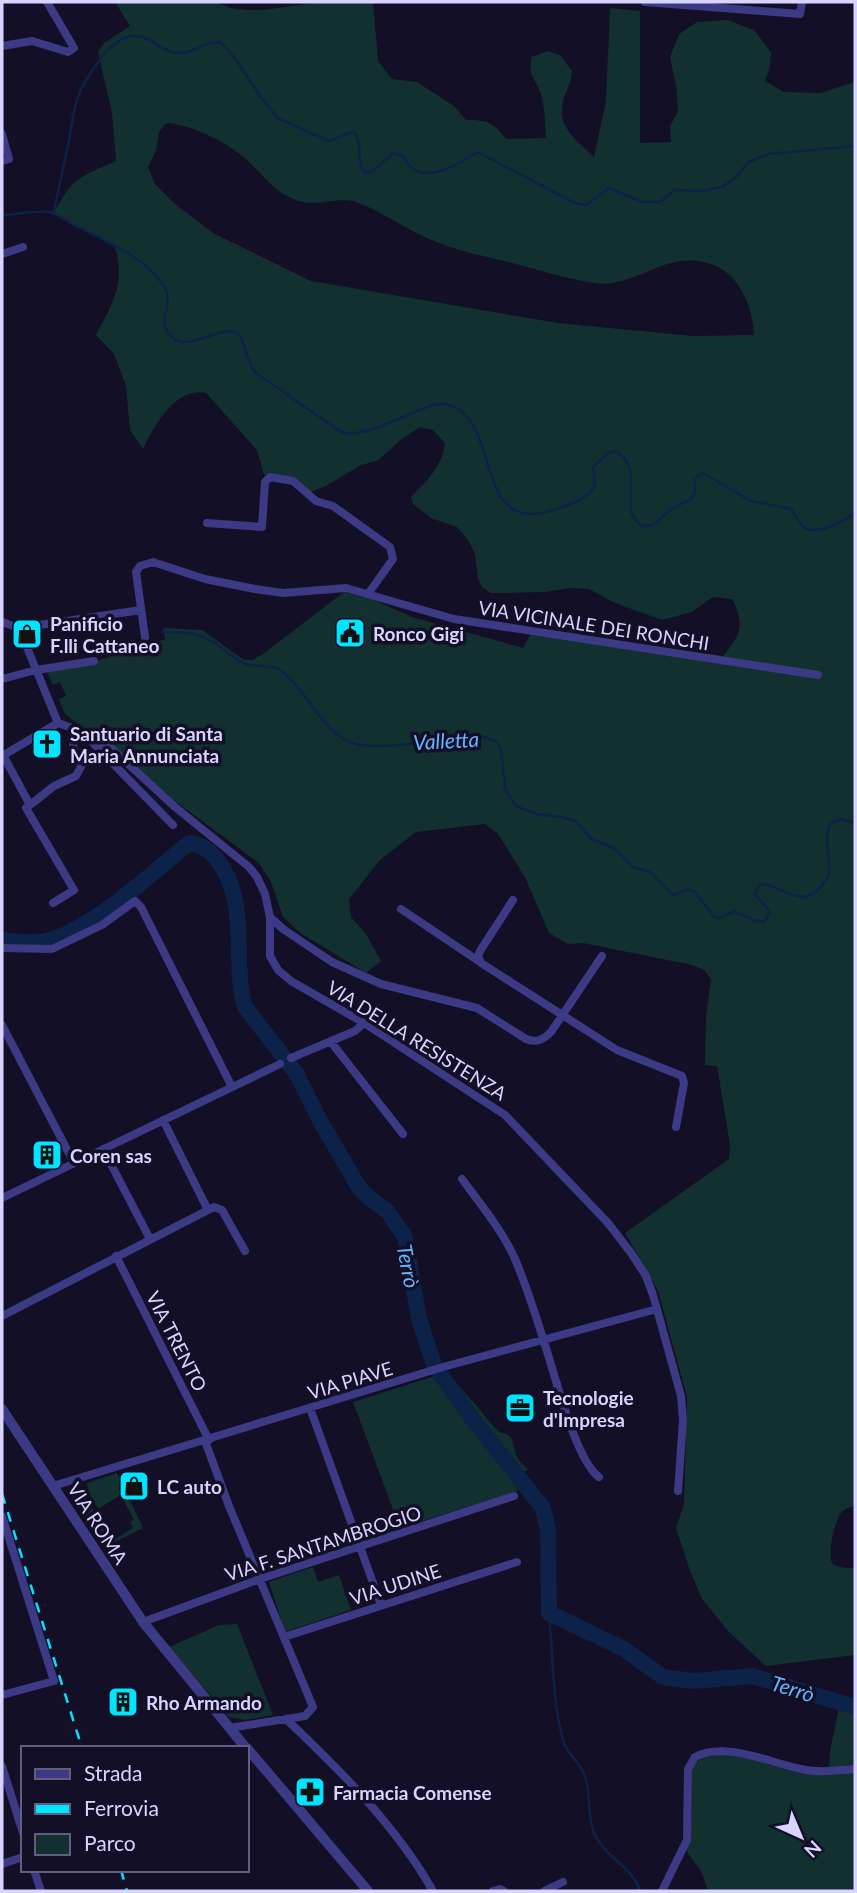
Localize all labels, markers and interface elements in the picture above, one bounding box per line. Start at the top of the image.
street label: VIA VICINALE DEI RONCHI [477,595,711,655]
place label: Panificio F.lli Cattaneo [50,612,159,657]
public building icon: Ronco Gigi [333,616,367,650]
shop icon: Panificio F.lli Cattaneo [10,617,44,651]
place label: Ronco Gigi [373,622,464,645]
place label: Santuario di Santa Maria Annunciata [70,722,223,767]
water label: Valletta [412,726,480,754]
church icon: Santuario di Santa Maria Annunciata [30,727,64,761]
street label: VIA DELLA RESISTENZA [323,975,511,1105]
building icon: Coren sas [30,1138,64,1172]
place label: Coren sas [70,1144,152,1167]
water label: Terrò [393,1242,425,1290]
street label: VIA TRENTO [142,1287,212,1395]
street label: VIA PIAVE [305,1356,395,1404]
place label: Tecnologie d'Impresa [543,1386,634,1431]
office icon: Tecnologie d'Impresa [503,1391,537,1425]
shop icon: LC auto [117,1469,151,1503]
place label: LC auto [157,1475,222,1498]
street label: VIA ROMA [63,1478,133,1568]
street label: VIA F. SANTAMBROGIO [222,1500,424,1586]
street label: VIA UDINE [347,1558,444,1610]
water label: Terrò [768,1670,818,1706]
building icon: Rho Armando [106,1685,140,1719]
place label: Rho Armando [146,1691,262,1714]
legend [21,1746,248,1872]
text: Strada [84,1760,143,1785]
pharmacy icon: Farmacia Comense [293,1775,327,1809]
place label: Farmacia Comense [333,1781,492,1804]
text: Ferrovia [84,1795,159,1820]
north arrow [766,1802,836,1872]
text: Parco [84,1830,136,1855]
text: N [800,1836,826,1863]

